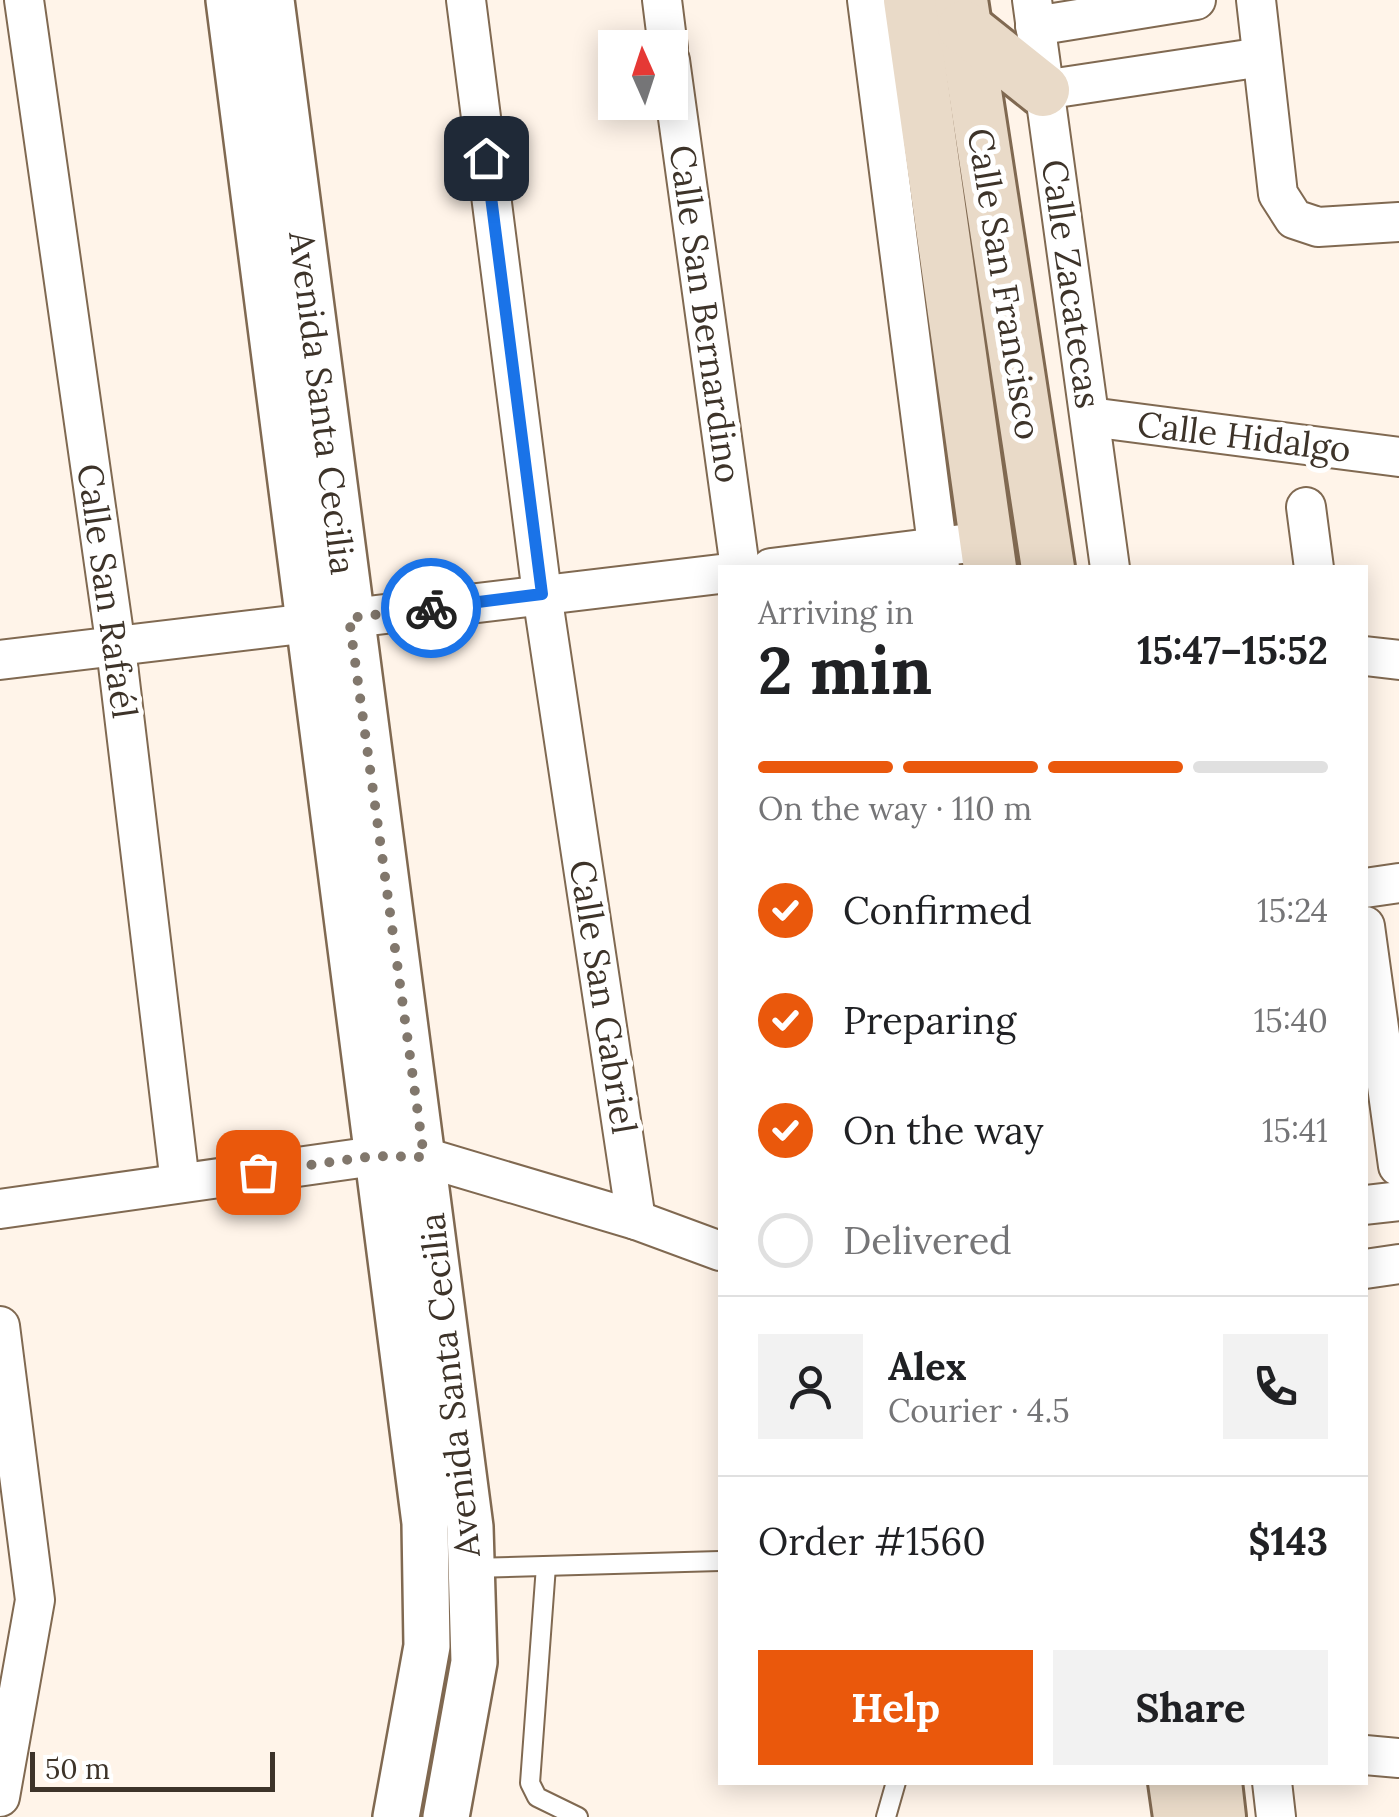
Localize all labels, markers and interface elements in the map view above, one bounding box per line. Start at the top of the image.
north arrow [598,30,688,120]
map controls [598,30,688,120]
pin [444,116,529,201]
street label: Calle San Francisco [958,125,1051,443]
icon: home [459,131,514,186]
street label: Calle San Bernardino [660,142,751,486]
street label: Calle Zacatecas [1032,157,1111,411]
street label: Avenida Santa Cecilia [279,228,366,577]
street label: Calle Hidalgo [1135,401,1353,472]
street label: Calle San Rafaél [67,461,148,721]
courier [381,558,481,658]
icon: bike [404,581,459,636]
text: Arriving in [758,592,914,633]
text: 15:47–15:52 [1137,626,1328,674]
text: 2 min [758,629,932,712]
text: On the way · 110 m [758,788,1032,829]
street label: Calle San Gabriel [560,857,647,1137]
icon: check [758,883,813,938]
text: Confirmed [843,886,1032,934]
text: 15:24 [1257,890,1328,931]
icon: check [758,993,813,1048]
text: Preparing [843,996,1016,1044]
text: 15:40 [1254,1000,1328,1041]
icon: check [758,1103,813,1158]
text: On the way [843,1106,1044,1154]
text: 15:41 [1262,1110,1328,1151]
pin [216,1130,301,1215]
icon: bag [231,1145,286,1200]
street label: Avenida Santa Cecilia [409,1211,490,1560]
text: Delivered [843,1216,1012,1264]
button: person [758,1334,863,1439]
button: phone [1223,1334,1328,1439]
text: Alex [888,1342,967,1390]
text: Courier · 4.5 [888,1390,1070,1431]
text: Order #1560 [758,1517,986,1565]
text: $143 [1248,1517,1328,1565]
button: Help [758,1650,1033,1765]
button: Share [1053,1650,1328,1765]
scale bar [30,1747,275,1792]
text: 50 m [45,1751,110,1787]

